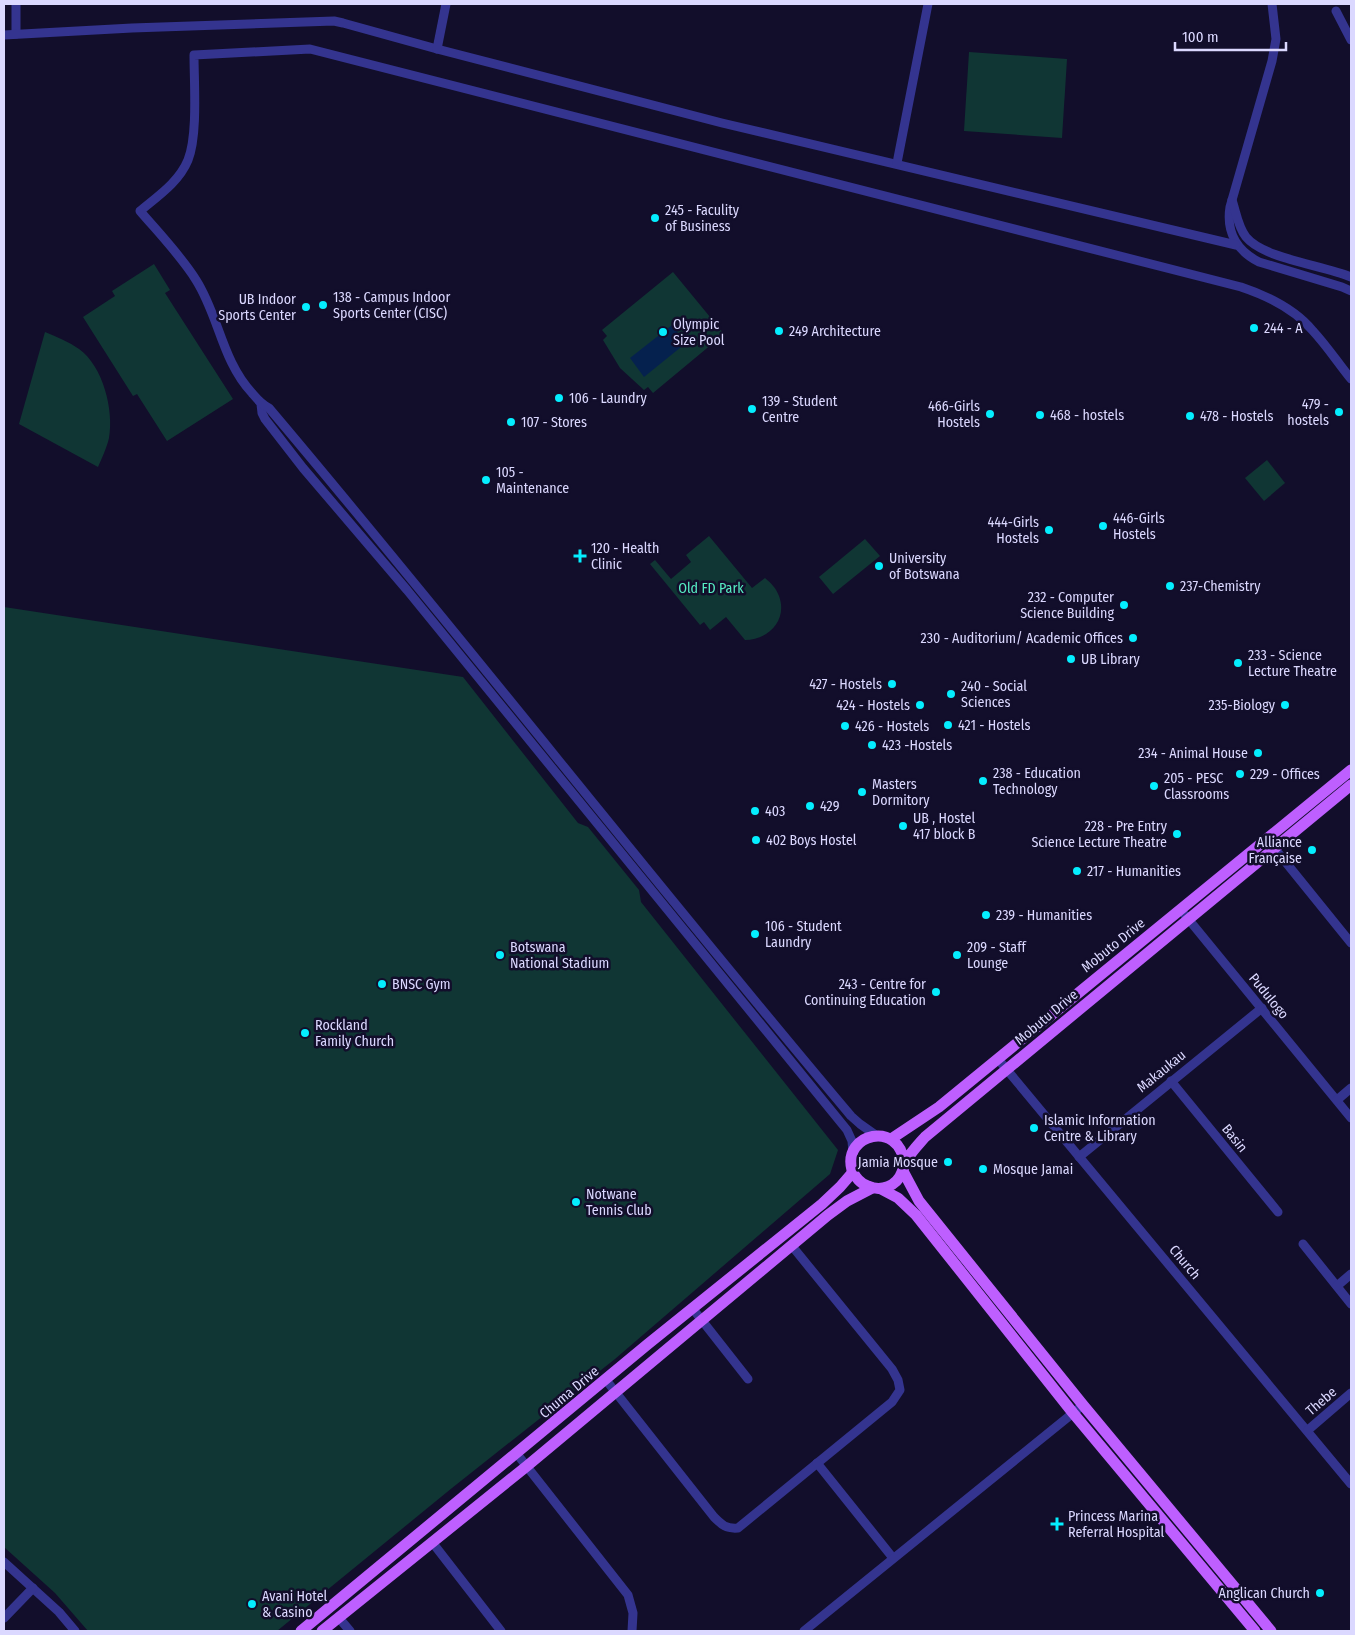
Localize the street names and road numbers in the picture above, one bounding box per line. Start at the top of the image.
street label: Mobuto Drive [1078,915,1149,976]
street label: Pudulogo [1245,970,1292,1023]
street label: Mobutu Drive [1011,986,1081,1049]
street label: Makaukau [1134,1047,1189,1096]
street label: Basin [1218,1121,1251,1156]
street label: Church [1165,1242,1204,1283]
street label: Chuma Drive [536,1363,603,1422]
street label: Thebe [1302,1383,1340,1419]

